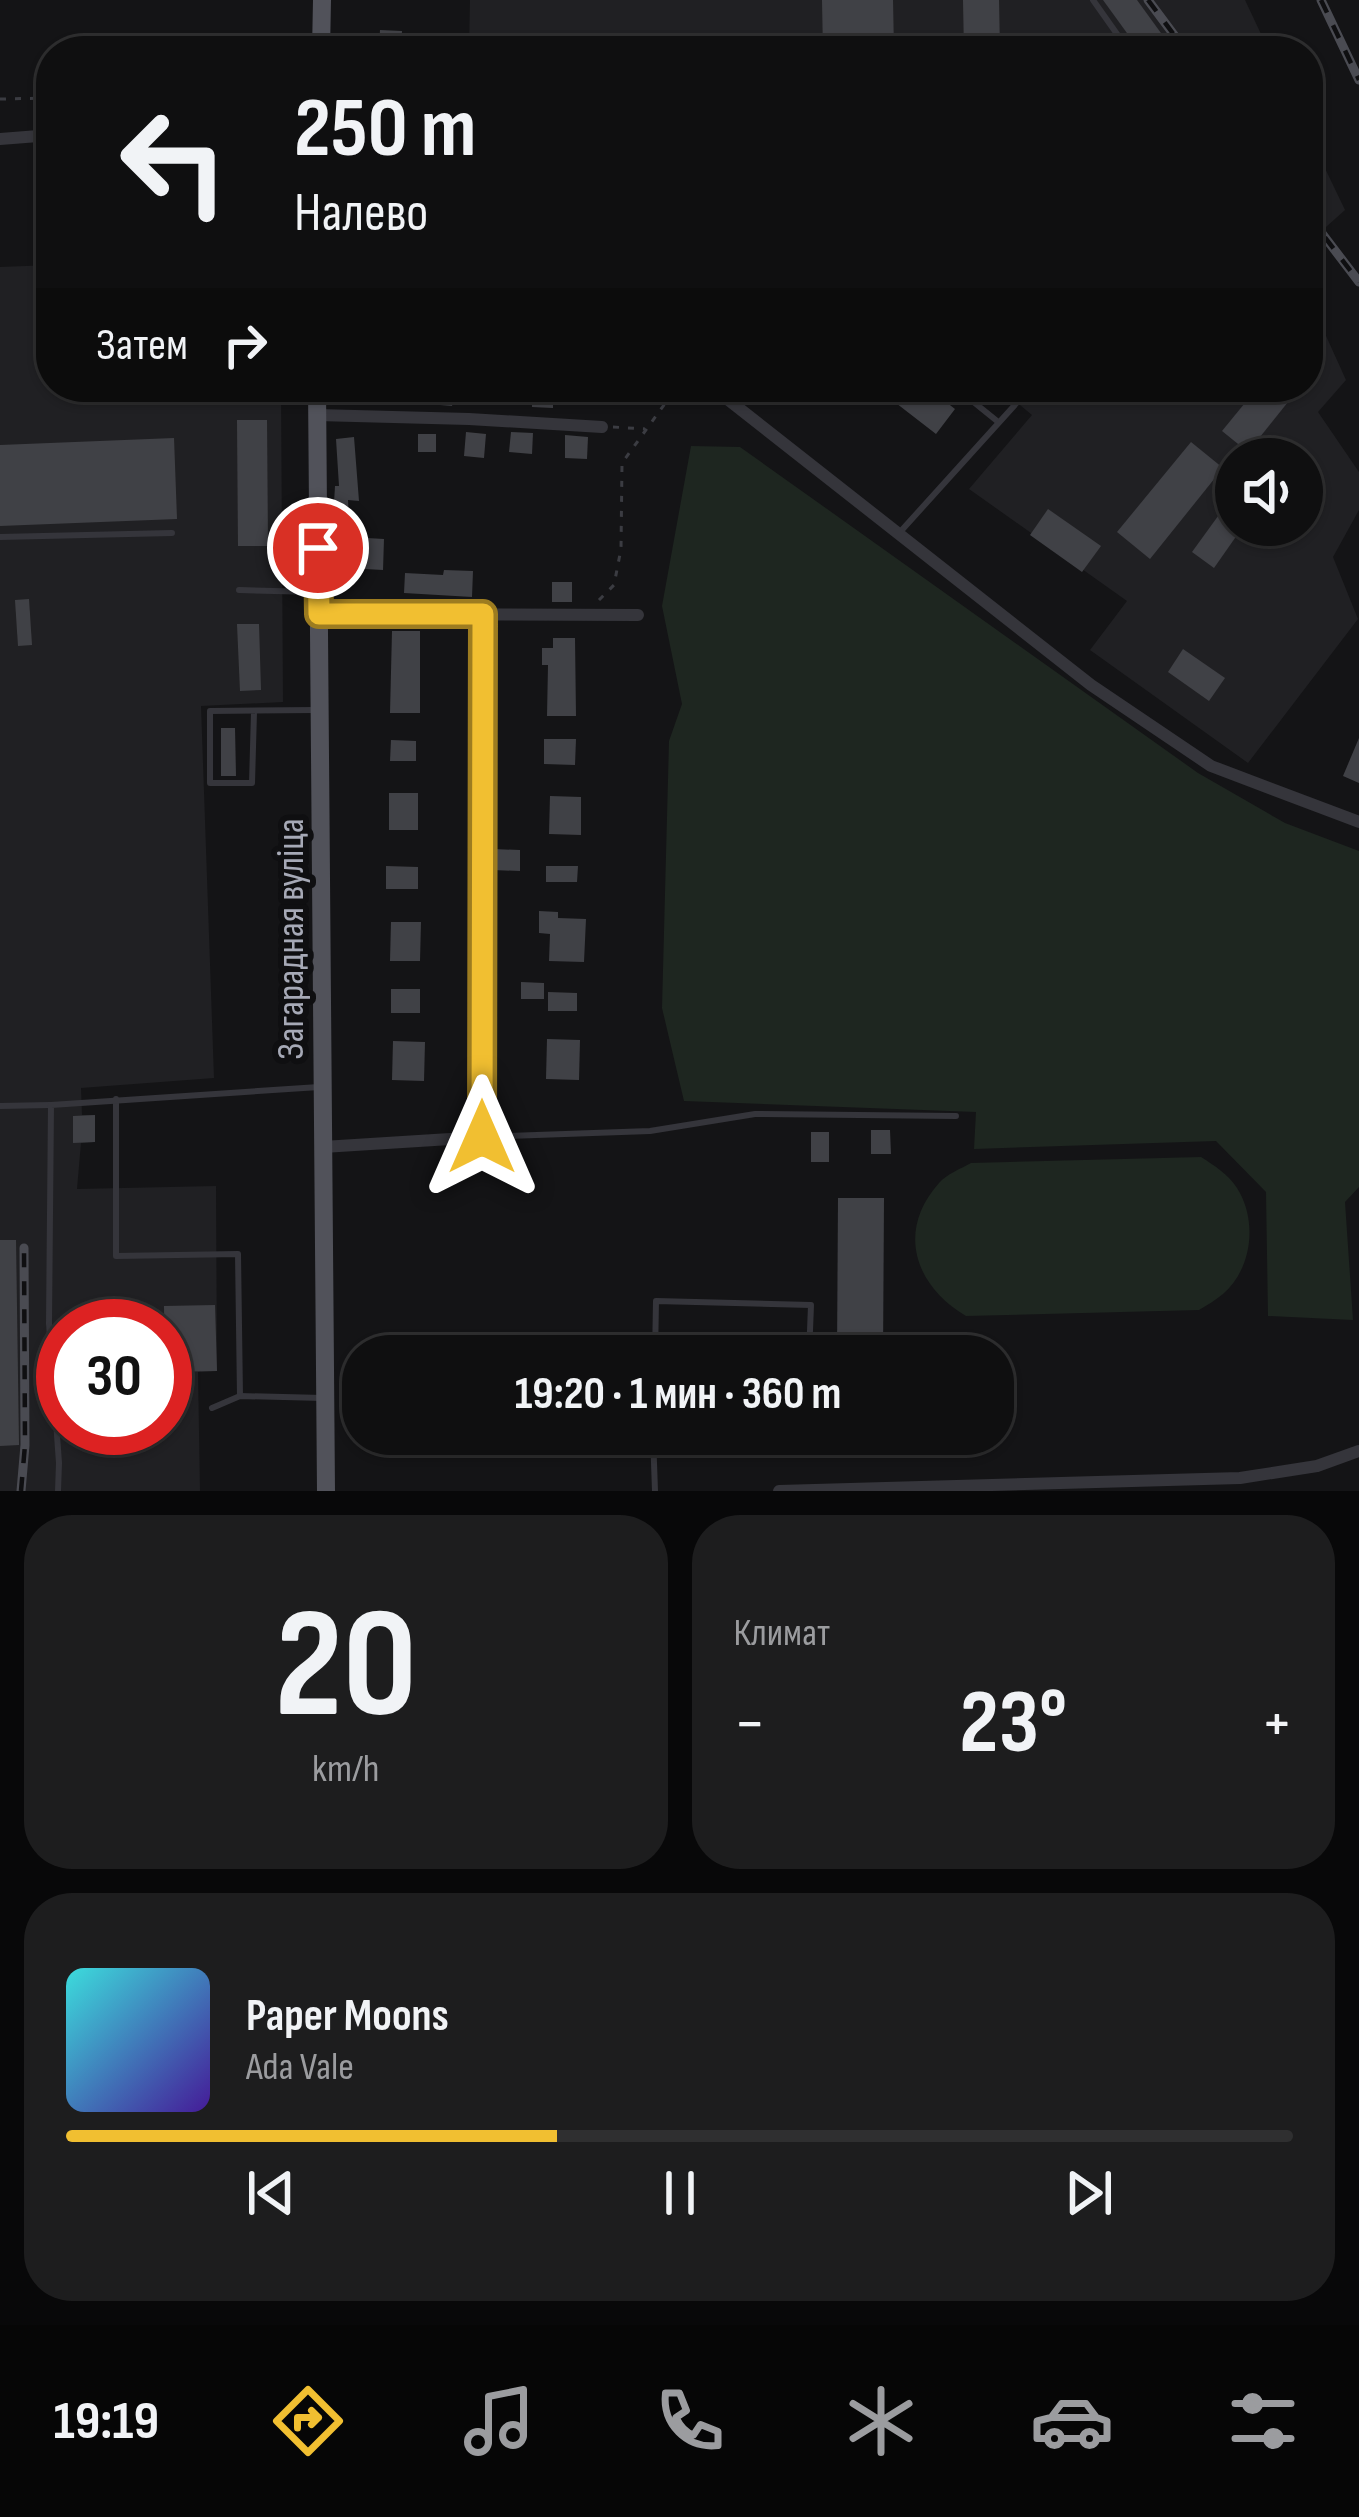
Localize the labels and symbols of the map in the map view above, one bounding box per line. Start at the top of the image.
pin [267,497,369,599]
street label: Загарадная вуліца [268,818,315,1060]
position arrow [419,1074,545,1200]
speed limit sign: 30 [36,1299,192,1455]

